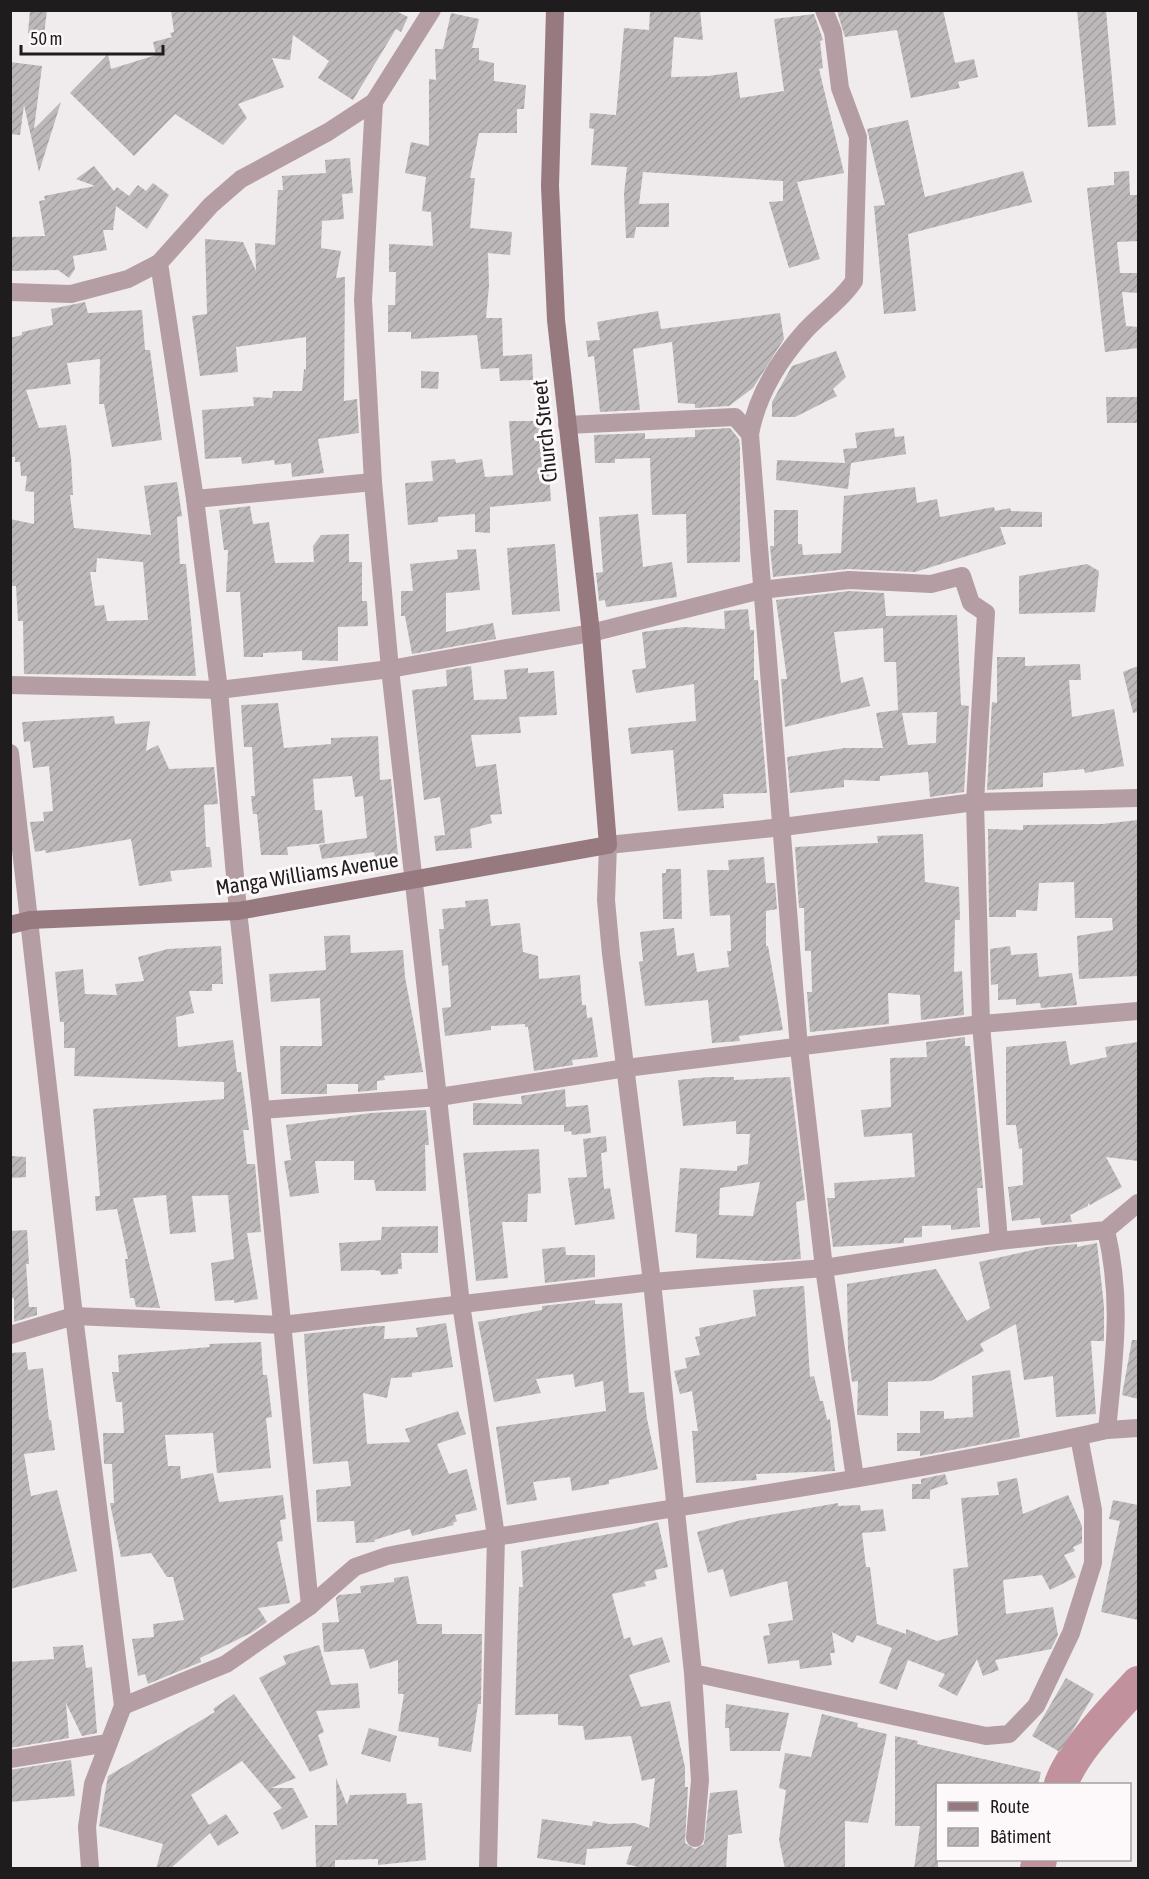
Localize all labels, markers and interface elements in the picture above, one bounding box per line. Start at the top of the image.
scale bar [21,18,164,56]
text: 50 m [30,28,62,49]
street label: Church Street [527,379,561,484]
street label: Manga Williams Avenue [214,847,400,899]
legend [936,1783,1131,1861]
text: Route [990,1796,1029,1817]
text: Bâtiment [990,1826,1051,1847]

